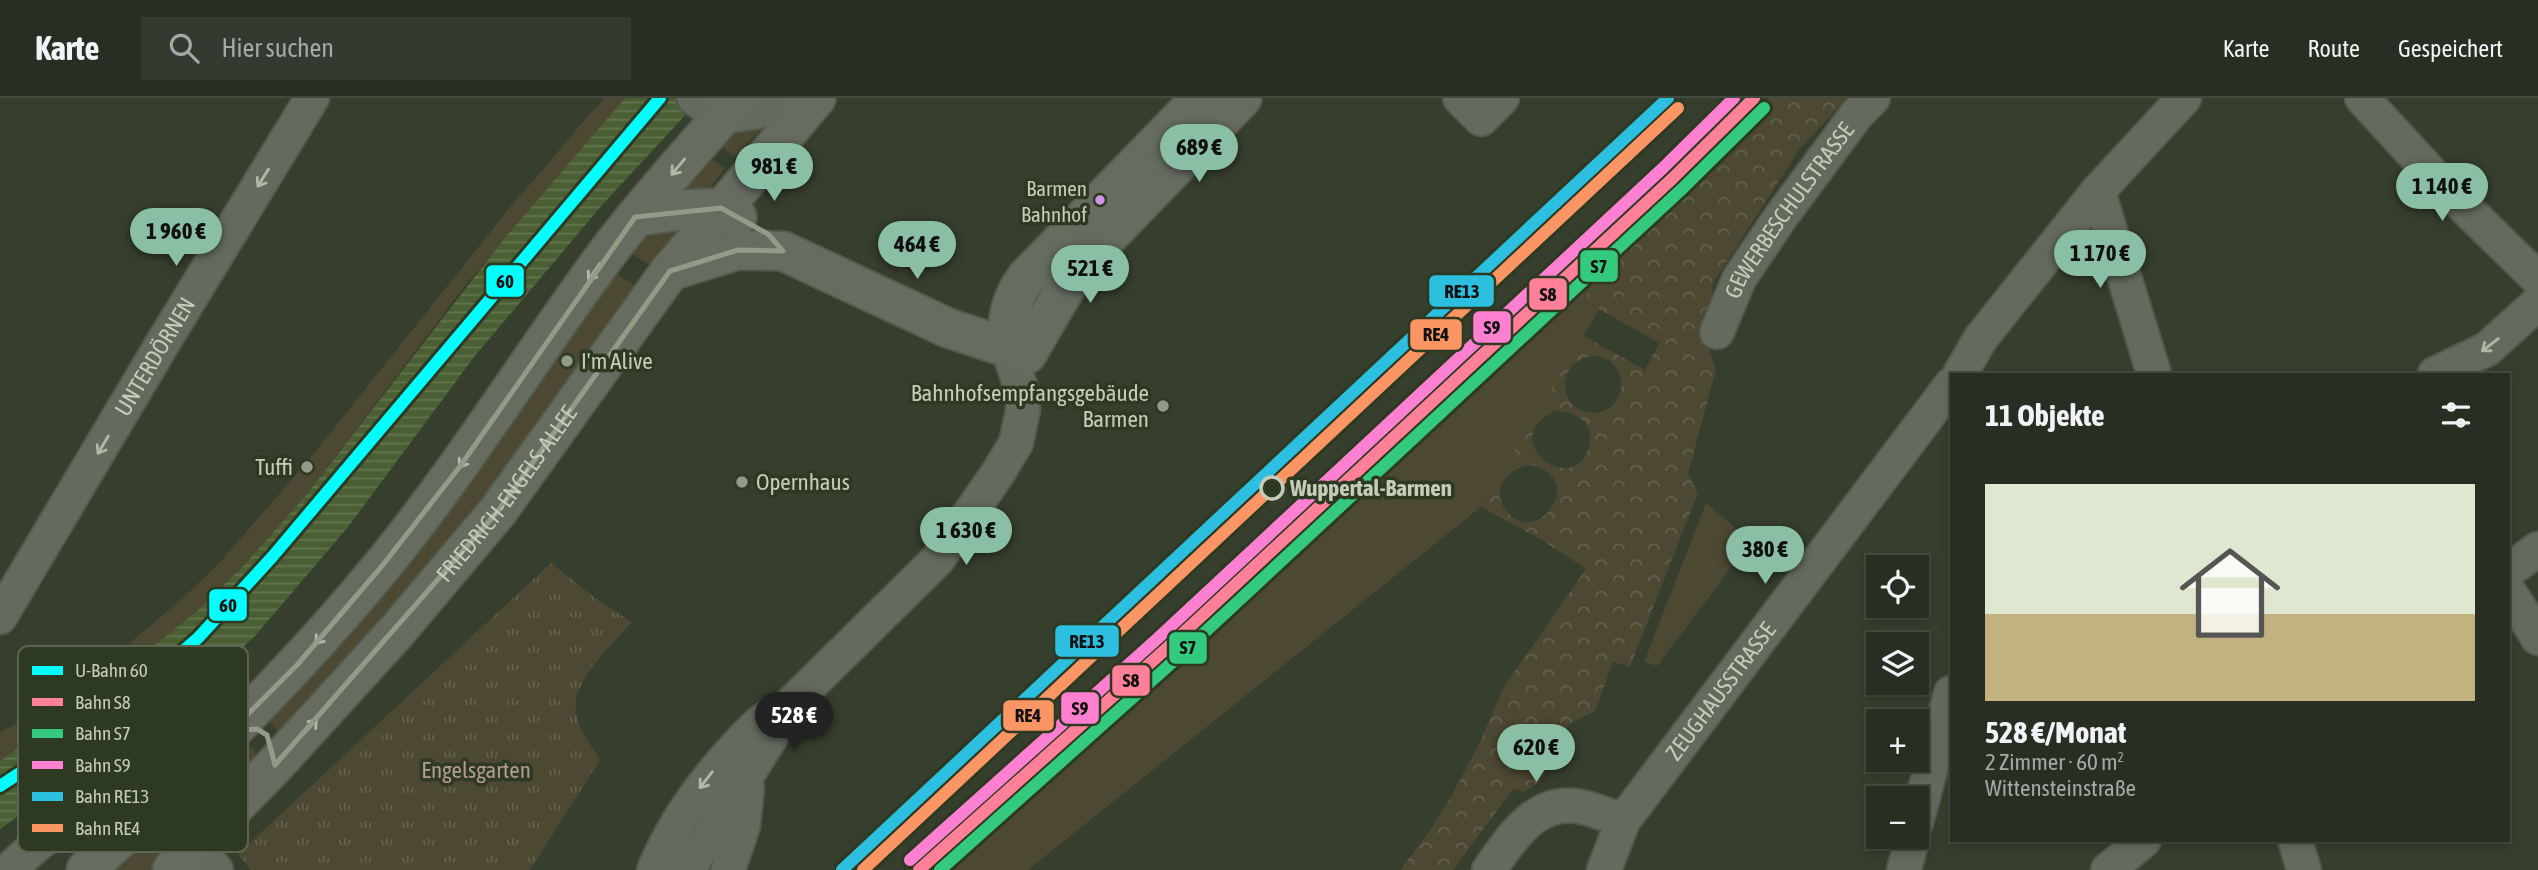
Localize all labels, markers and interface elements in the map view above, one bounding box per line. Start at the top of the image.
search box [141,17,631,80]
text: Karte [35,29,99,67]
icon: search [165,29,203,67]
text: Hier suchen [221,33,334,63]
text: Karte [2223,35,2269,62]
text: Route [2307,35,2360,62]
text: Gespeichert [2398,35,2503,62]
street label: GEWERBESCHULSTRASSE [1719,117,1859,302]
pin: 689 € [1150,125,1248,184]
text: 689 € [1176,134,1222,160]
pin: 981 € [725,144,823,203]
text: 981 € [751,153,797,179]
one-way arrow [670,158,686,176]
pin: 1 140 € [2377,164,2507,223]
one-way arrow [255,167,269,187]
text: 1 140 € [2412,173,2472,199]
place label: Barmen Bahnhof [1021,176,1087,226]
marker: Barmen Bahnhof [1093,193,1107,207]
pin: 1 960 € [111,208,241,268]
text: 1 960 € [146,218,206,244]
pin: 464 € [868,222,966,281]
pin: 1 170 € [2035,230,2165,290]
text: 464 € [894,231,940,257]
text: 1 170 € [2070,240,2130,266]
pin: 521 € [1041,246,1139,305]
line badge: S7 [1579,249,1619,283]
text: 521 € [1067,255,1113,281]
text: S7 [1591,255,1608,277]
one-way arrow [587,262,601,281]
line badge: 60 [485,264,525,298]
text: 60 [496,270,514,292]
line badge: RE13 [1428,274,1495,308]
line badge: S8 [1528,277,1568,311]
text: RE13 [1444,280,1480,302]
text: S8 [1540,283,1557,305]
street label: UNTERDÖRNEN [110,293,200,420]
line badge: S9 [1472,310,1512,344]
text: S9 [1484,316,1501,338]
line badge: RE4 [1409,318,1463,351]
text: RE4 [1423,323,1449,345]
one-way arrow [2481,337,2500,352]
place label: I'm Alive [581,348,653,374]
marker: I'm Alive [559,353,575,369]
place label: Bahnhofsempfangsgebäude Barmen [911,380,1149,432]
icon: filters [2437,396,2475,434]
marker: Bahnhofsempfangsgebäude Barmen [1155,398,1171,414]
text: 11 Objekte [1985,398,2105,432]
street label: FRIEDRICH-ENGELS-ALLEE [431,401,582,587]
one-way arrow [95,434,109,454]
one-way arrow [458,449,472,468]
place label: Tuffi [255,454,293,480]
marker: Tuffi [299,459,315,475]
place label: Opernhaus [756,469,850,495]
marker: Opernhaus [734,474,750,490]
place label: Wuppertal-Barmen [1289,475,1452,501]
marker: Wuppertal-Barmen [1260,476,1284,500]
pin: 1 630 € [901,508,1031,567]
text: 1 630 € [936,517,996,543]
pin: 380 € [1716,526,1814,586]
icon: home [2167,530,2293,656]
text: 380 € [1742,536,1788,562]
map controls [1866,555,1929,849]
button: locate [1866,555,1929,618]
line badge: 60 [208,588,248,622]
text: 60 [219,594,237,616]
street label: ZEUGHAUSSTRASSE [1660,617,1781,765]
line badge: RE13 [1054,624,1120,658]
one-way arrow [314,627,330,645]
text: RE13 [1069,630,1105,652]
line badge: S7 [1168,631,1208,665]
button: layers [1866,632,1929,695]
text: S7 [1180,636,1197,658]
legend [18,646,248,852]
text: U-Bahn 60 [75,659,148,681]
line badge: S8 [1111,664,1151,697]
text: S8 [1123,669,1140,691]
text: Bahn S8 [75,691,131,713]
line badge: S9 [1060,691,1100,725]
pin: 528 € [745,692,843,752]
text: S9 [1072,697,1089,719]
line badge: RE4 [1002,699,1055,732]
text: 528 € [771,702,817,728]
text: RE4 [1015,704,1041,726]
button: + [1866,709,1929,772]
text: 528 €/Monat [1985,715,2126,749]
one-way arrow [301,719,318,736]
text: Bahn S7 [75,722,131,744]
pin: 620 € [1487,724,1585,784]
text: 620 € [1513,734,1559,760]
text: 2 Zimmer · 60 m² [1985,749,2124,775]
text: Bahn S9 [75,754,131,776]
park label: Engelsgarten [421,757,531,783]
one-way arrow [698,771,713,789]
text: Wittensteinstraße [1985,775,2136,801]
text: Bahn RE13 [75,785,149,807]
button: − [1866,786,1929,849]
text: Bahn RE4 [75,817,140,839]

